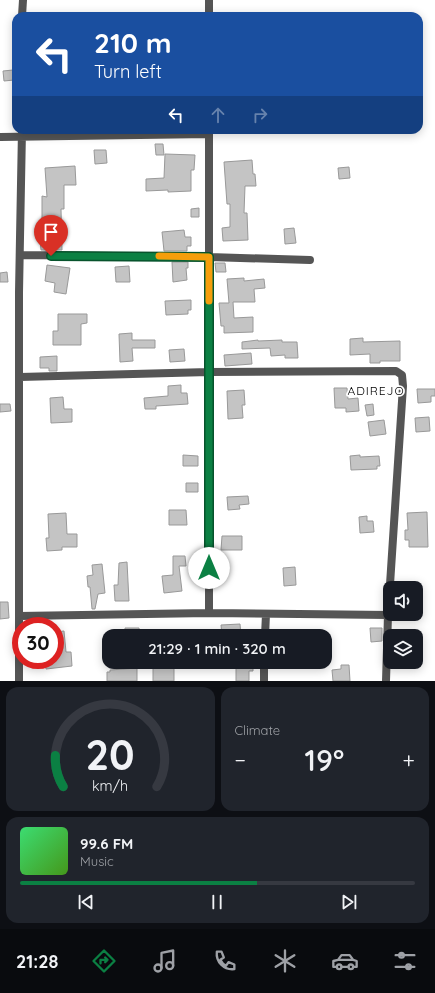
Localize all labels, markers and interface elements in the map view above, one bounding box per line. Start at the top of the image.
text: 210 m [94,25,172,60]
icon: left [28,28,80,80]
text: Turn left [94,60,162,83]
icon: left [165,104,187,126]
icon: ahead [207,104,229,126]
icon: right [249,104,271,126]
pin [34,215,68,256]
icon: arrive [40,221,62,243]
district label: ADIREJO [347,383,405,398]
position arrow [188,547,230,589]
map controls [383,581,423,669]
button: sound [383,581,423,621]
speed limit sign: 30 [12,617,64,669]
button: layers [383,629,423,669]
text: 21:29 · 1 min · 320 m [148,639,286,658]
text: Climate [235,722,280,738]
text: 20 [86,728,135,780]
text: 19° [304,741,344,779]
text: − [235,746,246,774]
text: + [403,746,415,774]
text: km/h [92,777,128,795]
text: 99.6 FM [80,834,133,853]
text: Music [80,853,114,869]
icon: previous [75,891,97,913]
icon: pause [206,891,228,913]
icon: next [338,891,360,913]
icon: directions [90,947,118,975]
icon: music [151,947,179,975]
icon: phone [211,947,239,975]
icon: climate [271,947,299,975]
icon: car [331,947,359,975]
icon: filters [391,947,419,975]
text: 21:28 [16,950,58,973]

